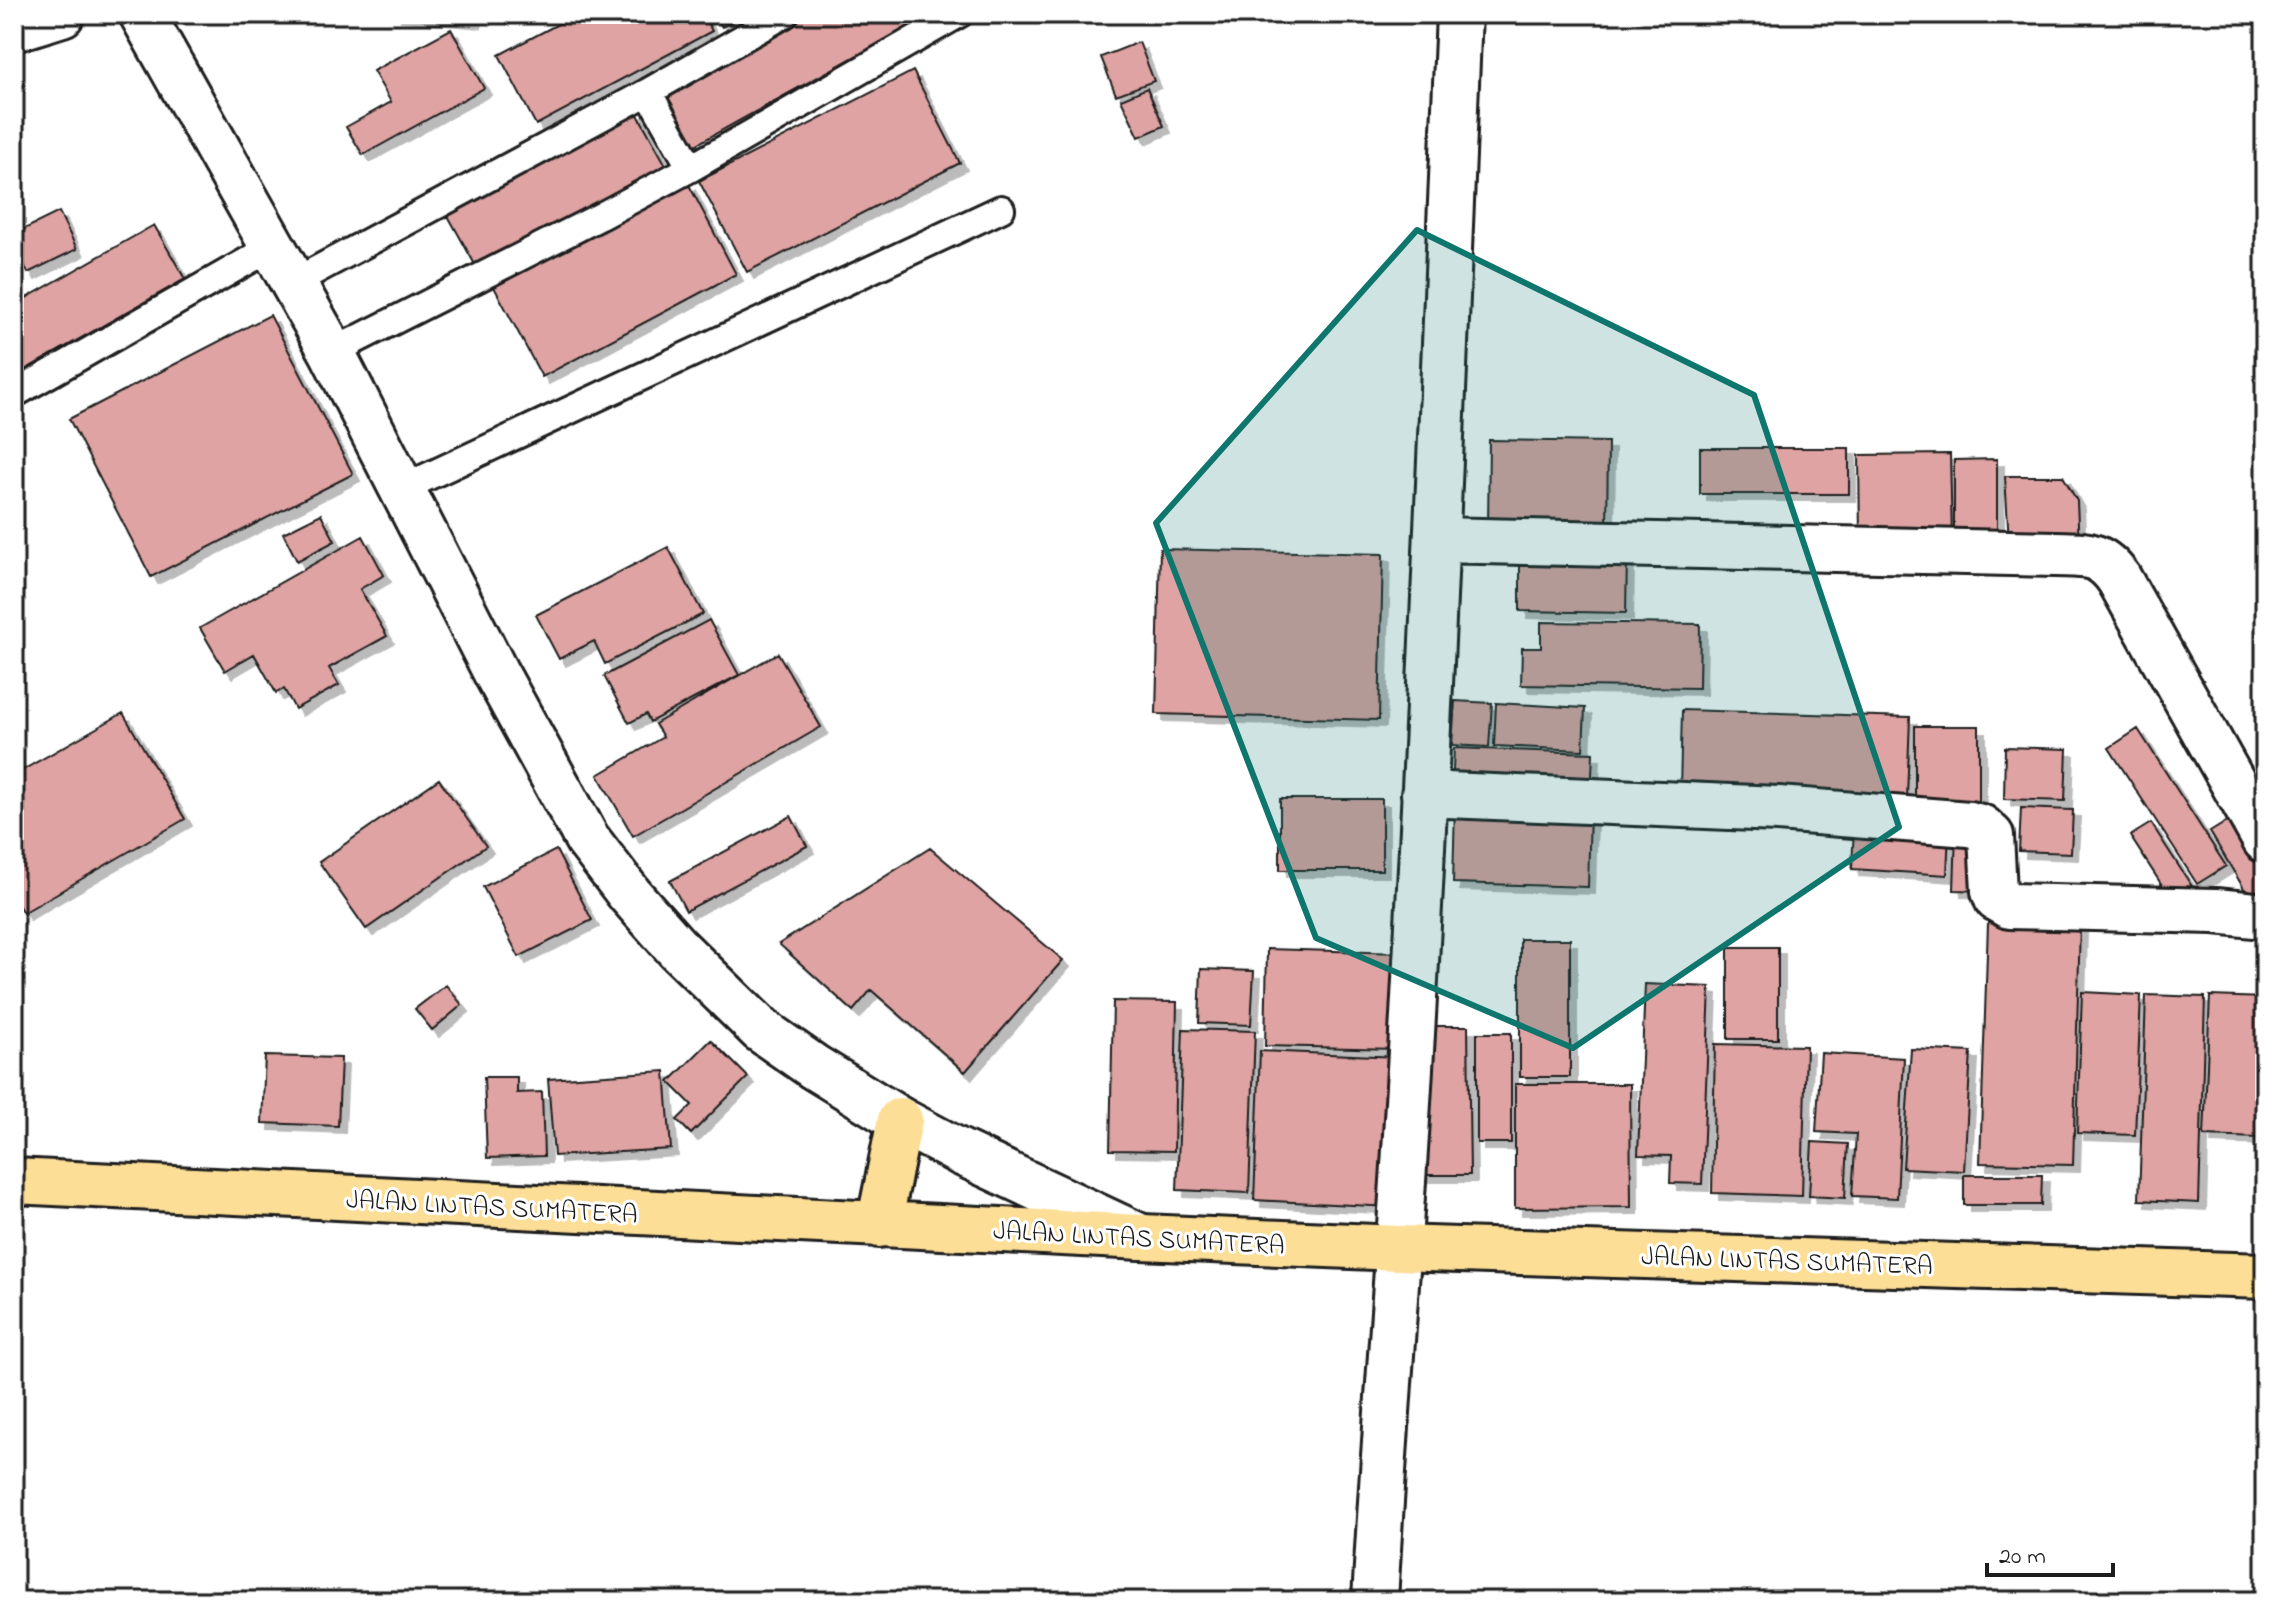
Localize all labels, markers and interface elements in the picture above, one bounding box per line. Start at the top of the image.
street label: JALAN LINTAS SUMATERA [345,1182,639,1236]
street label: JALAN LINTAS SUMATERA [992,1213,1286,1267]
street label: JALAN LINTAS SUMATERA [1640,1239,1933,1287]
scale bar [1987,1527,2113,1577]
text: 20 m [1999,1540,2046,1575]

